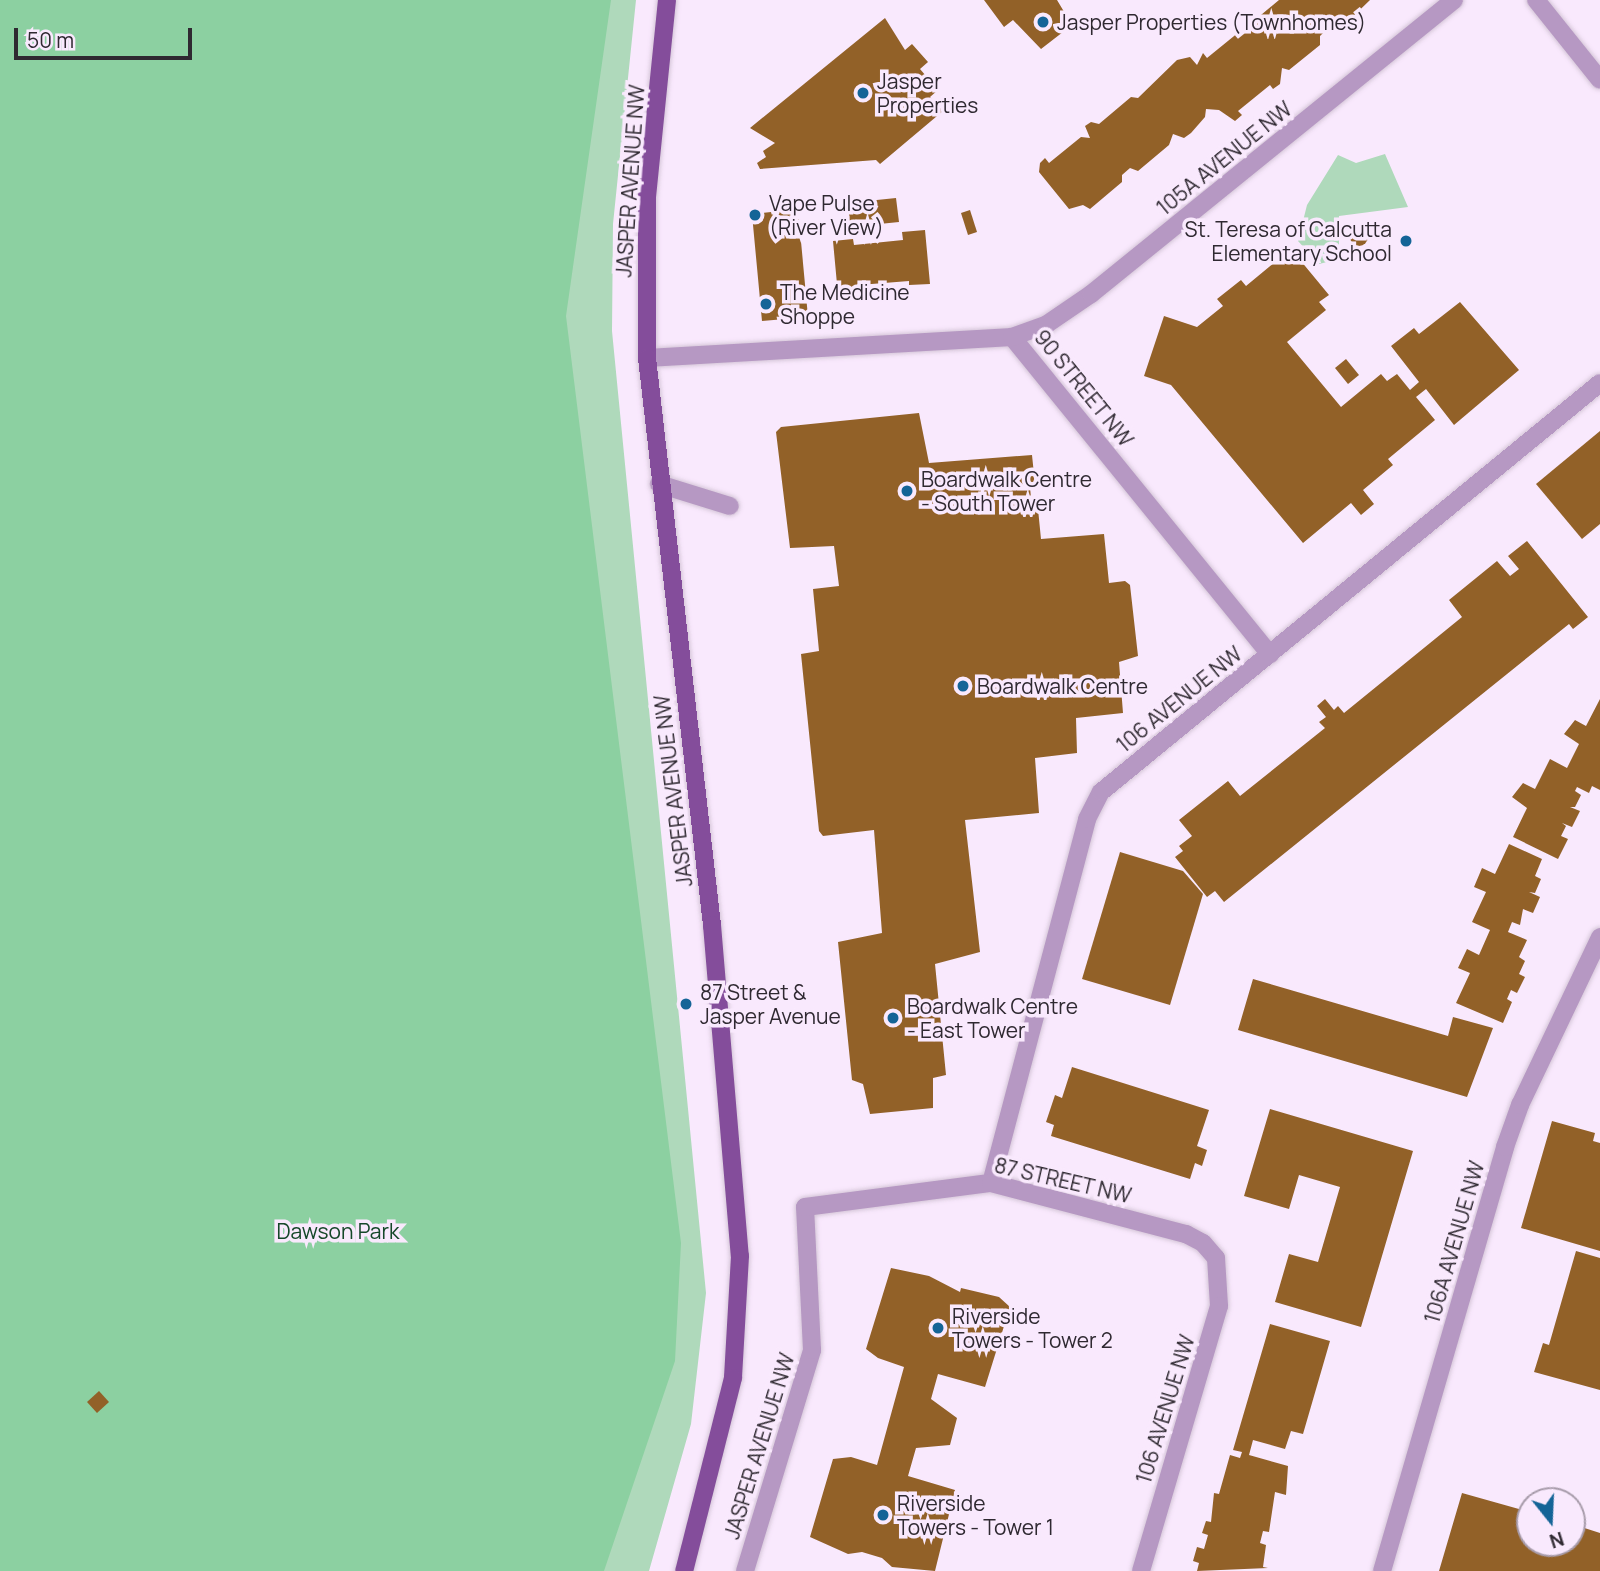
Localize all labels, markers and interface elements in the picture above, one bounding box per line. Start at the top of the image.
place label: Jasper Properties (Townhomes) [1057,9,1366,35]
scale bar [18,14,196,58]
marker: Jasper Properties (Townhomes) [1035,14,1051,30]
text: 50 m [27,26,74,54]
place label: Jasper Properties [877,68,978,118]
street label: JASPER AVENUE NW [611,84,649,278]
marker: Jasper Properties [855,85,871,101]
street label: 105A AVENUE NW [1151,96,1297,220]
place label: Vape Pulse (River View) [769,190,884,240]
marker: Vape Pulse (River View) [747,207,763,223]
place label: St. Teresa of Calcutta Elementary School [1184,216,1392,266]
marker: St. Teresa of Calcutta Elementary School [1398,233,1414,249]
place label: The Medicine Shoppe [780,279,910,329]
marker: The Medicine Shoppe [758,296,774,312]
street label: 90 STREET NW [1029,324,1139,452]
place label: Boardwalk Centre - South Tower [921,466,1092,516]
marker: Boardwalk Centre - South Tower [899,483,915,499]
street label: 106 AVENUE NW [1111,641,1247,757]
place label: Boardwalk Centre [977,673,1148,699]
marker: Boardwalk Centre [955,678,971,694]
street label: JASPER AVENUE NW [649,694,697,888]
place label: 87 Street & Jasper Avenue [700,979,841,1029]
place label: Boardwalk Centre - East Tower [907,993,1078,1043]
marker: 87 Street & Jasper Avenue [678,996,694,1012]
marker: Boardwalk Centre - East Tower [885,1010,901,1026]
street label: 87 STREET NW [992,1152,1134,1208]
street label: 106A AVENUE NW [1419,1158,1489,1326]
park label: Dawson Park [276,1218,400,1244]
place label: Riverside Towers - Tower 2 [952,1303,1113,1353]
marker: Riverside Towers - Tower 2 [930,1320,946,1336]
street label: 106 AVENUE NW [1130,1332,1200,1486]
street label: JASPER AVENUE NW [719,1350,799,1542]
north arrow [1516,1487,1586,1557]
place label: Riverside Towers - Tower 1 [897,1490,1054,1540]
marker: Riverside Towers - Tower 1 [875,1507,891,1523]
text: N [1546,1526,1567,1555]

